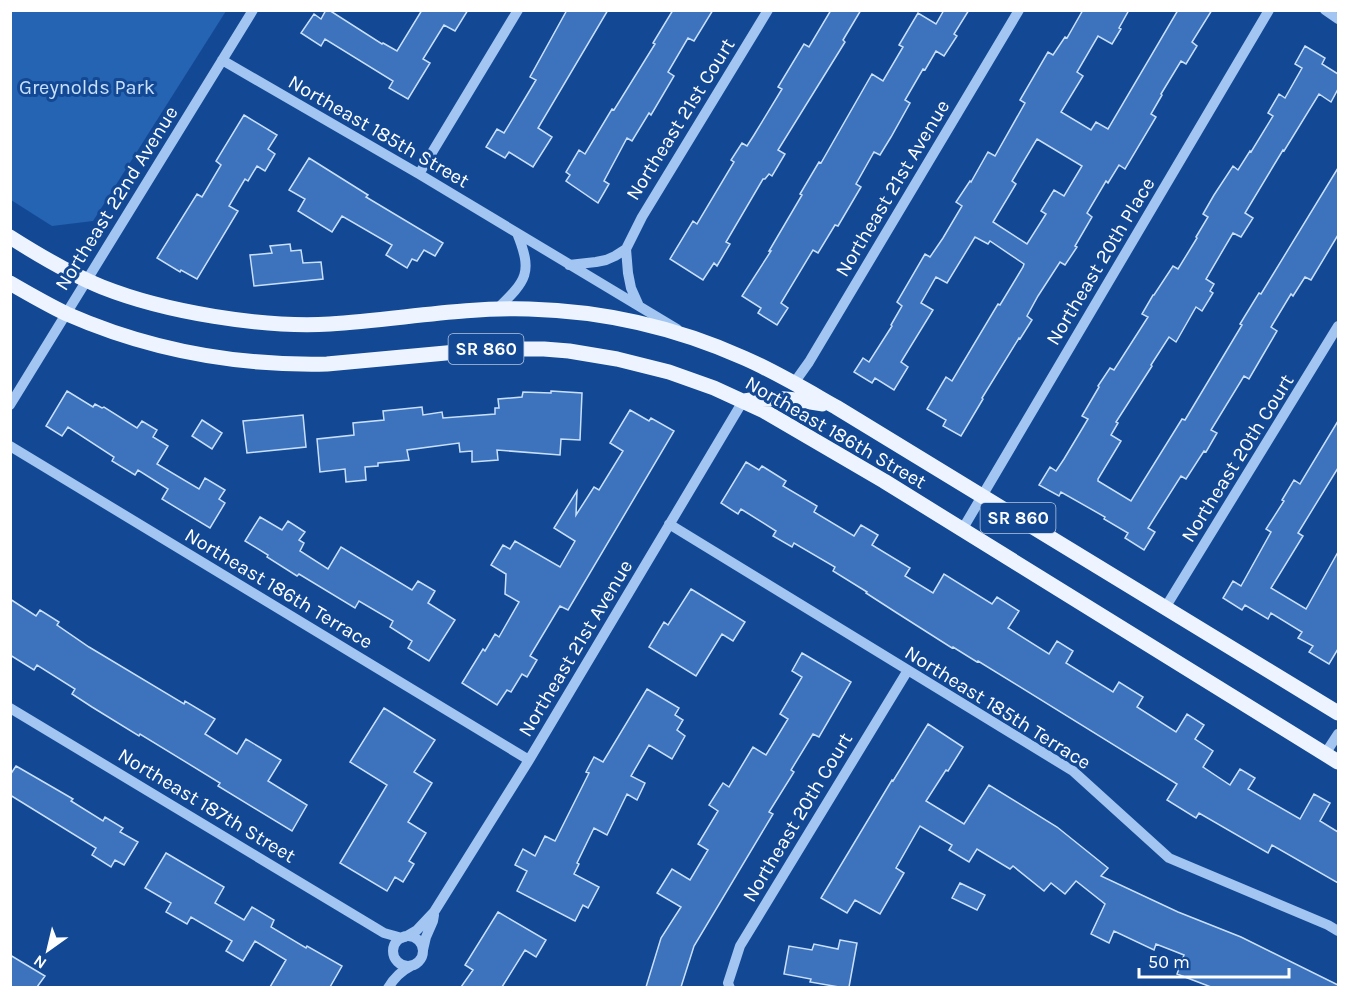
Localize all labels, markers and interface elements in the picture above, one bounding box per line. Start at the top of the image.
street label: Northeast 21st Court [621,34,740,204]
street label: Northeast 185th Street [284,70,474,193]
park label: Greynolds Park [19,76,155,99]
street label: Northeast 21st Avenue [830,96,954,281]
street label: Northeast 22nd Avenue [50,102,183,295]
street label: Northeast 20th Place [1041,173,1160,349]
road number: SR 860 [448,334,524,364]
street label: Northeast 20th Court [1176,370,1299,546]
street label: Northeast 186th Street [741,371,931,494]
road number: SR 860 [980,503,1056,533]
street label: Northeast 186th Terrace [181,523,377,654]
street label: Northeast 21st Avenue [513,556,637,741]
street label: Northeast 185th Terrace [901,641,1095,774]
street label: Northeast 20th Court [738,728,857,906]
street label: Northeast 187th Street [114,743,300,868]
north arrow [18,920,78,980]
scale bar [1139,941,1289,979]
text: N [30,951,50,973]
text: 50 m [1148,951,1190,973]

